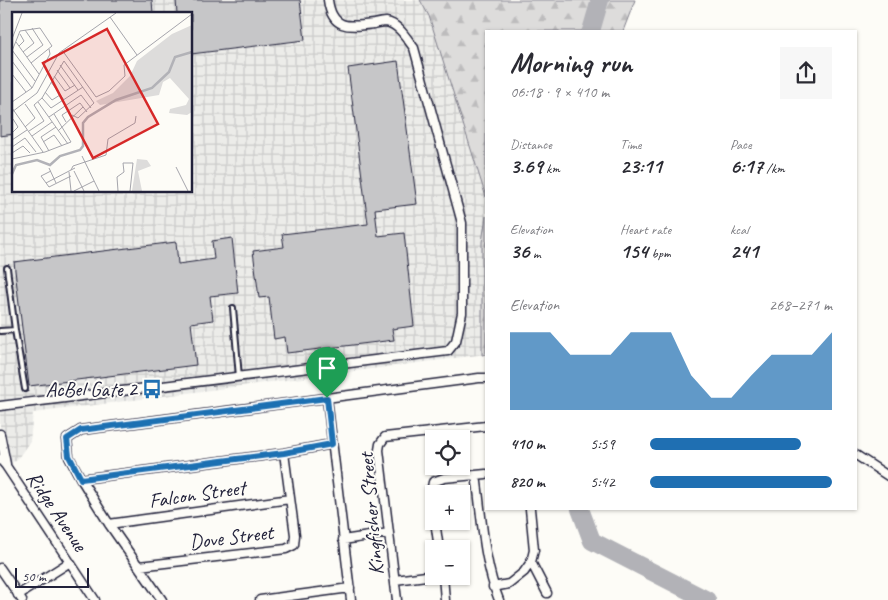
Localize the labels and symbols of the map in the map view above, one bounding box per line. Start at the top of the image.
inset map [12,12,192,192]
pin [306,347,348,398]
place label: AcBel Gate 2 [45,376,139,402]
bus stop icon: AcBel Gate 2 [141,378,163,400]
street label: Kingfisher Street [353,450,389,576]
street label: Ridge Avenue [21,466,94,557]
street label: Falcon Street [147,474,250,514]
street label: Dove Street [188,519,276,555]
scale bar [15,565,89,588]

